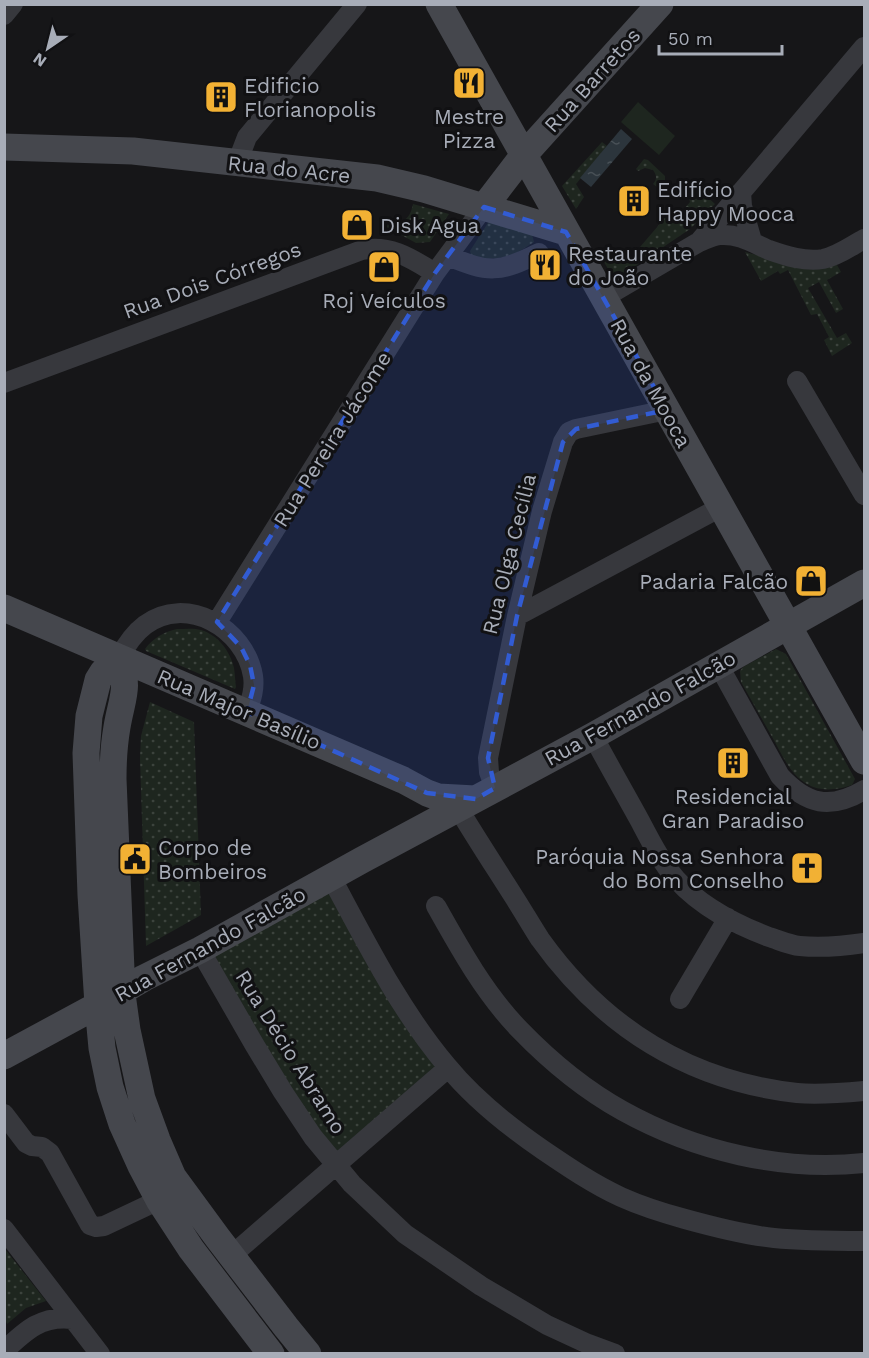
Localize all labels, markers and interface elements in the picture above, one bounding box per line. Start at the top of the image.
north arrow [18,18,78,78]
scale bar [659,18,782,56]
street label: Rua Barretos [539,23,645,137]
text: 50 m [668,28,713,49]
text: N [29,49,50,71]
restaurant icon: Mestre Pizza [451,65,487,101]
place label: Edificio Florianopolis [244,73,376,122]
building icon: Edificio Florianopolis [203,79,239,115]
place label: Mestre Pizza [434,104,504,153]
street label: Rua do Acre [226,150,352,188]
place label: Edifício Happy Mooca [657,177,794,226]
building icon: Edifício Happy Mooca [616,183,652,219]
shop icon: Disk Agua [339,207,375,243]
place label: Disk Agua [380,213,479,238]
street label: Rua Dois Córregos [120,236,304,324]
place label: Restaurante do João [568,241,692,290]
restaurant icon: Restaurante do João [527,247,563,283]
shop icon: Roj Veículos [366,249,402,285]
place label: Roj Veículos [322,288,446,313]
street label: Rua da Mooca [605,314,697,452]
street label: Rua Pereira Jácome [268,347,396,531]
street label: Rua Olga Cecília [477,471,541,637]
shop icon: Padaria Falcão [793,563,829,599]
place label: Padaria Falcão [639,569,788,594]
street label: Rua Fernando Falcão [540,645,740,771]
street label: Rua Major Basílio [153,663,325,755]
building icon: Residencial Gran Paradiso [715,745,751,781]
place label: Residencial Gran Paradiso [662,784,804,833]
place label: Corpo de Bombeiros [158,835,267,884]
public building icon: Corpo de Bombeiros [117,841,153,877]
place label: Paróquia Nossa Senhora do Bom Conselho [535,844,784,893]
church icon: Paróquia Nossa Senhora do Bom Conselho [789,850,825,886]
street label: Rua Fernando Falcão [110,881,310,1007]
street label: Rua Décio Abramo [230,965,352,1139]

